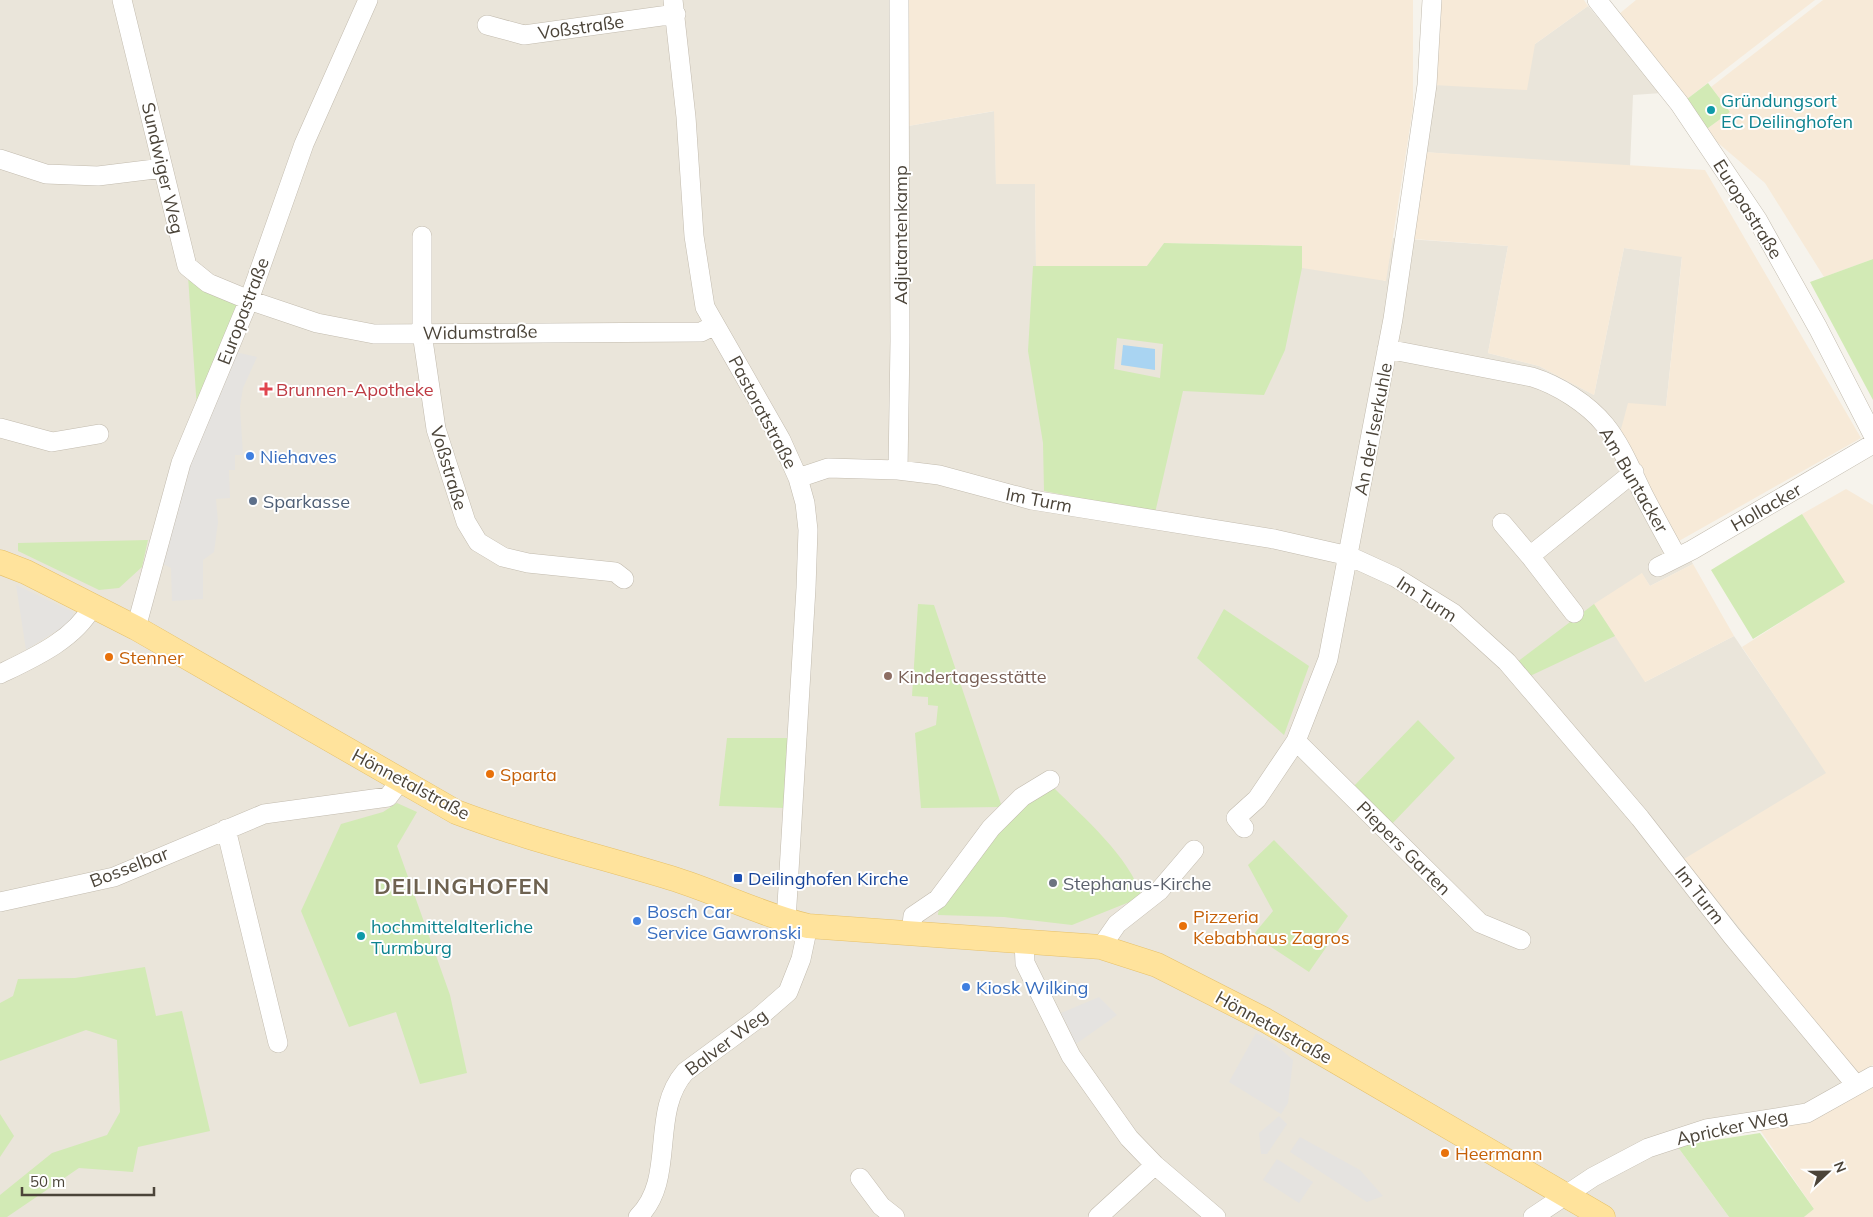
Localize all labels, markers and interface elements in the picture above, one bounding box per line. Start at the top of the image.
street label: Voßstraße [536,10,626,44]
place label: Gründungsort EC Deilinghofen [1721,89,1853,133]
street label: Sundwiger Weg [137,100,189,236]
marker: Gründungsort EC Deilinghofen [1705,104,1717,116]
street label: Europastraße [1708,155,1788,263]
street label: Adjutantenkamp [889,165,912,305]
street label: Europastraße [212,254,274,368]
street label: Widumstraße [422,319,538,345]
street label: Pastoratstraße [724,352,802,472]
street label: An der Iserkuhle [1349,361,1397,497]
place label: Brunnen-Apotheke [276,378,434,401]
marker: Brunnen-Apotheke [260,383,272,395]
street label: Voßstraße [425,423,473,513]
street label: Am Buntacker [1594,423,1674,537]
place label: Niehaves [260,445,337,468]
marker: Niehaves [244,450,256,462]
street label: Hollacker [1727,477,1806,536]
street label: Im Turm [1004,482,1074,518]
place label: Sparkasse [263,490,350,513]
marker: Sparkasse [247,495,259,507]
street label: Im Turm [1392,571,1462,627]
place label: Stenner [119,646,184,669]
marker: Stenner [103,651,115,663]
place label: Kindertagesstätte [898,665,1047,688]
marker: Kindertagesstätte [882,670,894,682]
street label: Hönnetalstraße [348,743,474,825]
place label: Sparta [500,763,557,786]
marker: Sparta [484,768,496,780]
street label: Piepers Garten [1352,796,1456,900]
street label: Bosselbar [86,841,172,893]
street label: Im Turm [1670,861,1730,929]
place label: Deilinghofen Kirche [748,867,908,890]
district label: DEILINGHOFEN [374,872,550,900]
marker: Deilinghofen Kirche [732,872,744,884]
place label: Stephanus-Kirche [1063,872,1211,895]
marker: Stephanus-Kirche [1047,877,1059,889]
place label: Bosch Car Service Gawronski [647,900,801,944]
place label: Pizzeria Kebabhaus Zagros [1193,905,1350,949]
place label: hochmittelalterliche Turmburg [371,915,533,959]
marker: Bosch Car Service Gawronski [631,915,643,927]
marker: Pizzeria Kebabhaus Zagros [1177,920,1189,932]
marker: hochmittelalterliche Turmburg [355,930,367,942]
place label: Kiosk Wilking [976,976,1088,999]
marker: Kiosk Wilking [960,981,972,993]
street label: Hönnetalstraße [1212,985,1336,1069]
street label: Balver Weg [680,1004,772,1080]
street label: Apricker Weg [1674,1104,1790,1150]
place label: Heermann [1455,1142,1543,1165]
marker: Heermann [1439,1147,1451,1159]
north arrow [1803,1147,1853,1197]
text: N [1830,1159,1850,1175]
scale bar [22,1164,155,1196]
text: 50 m [30,1172,65,1191]

